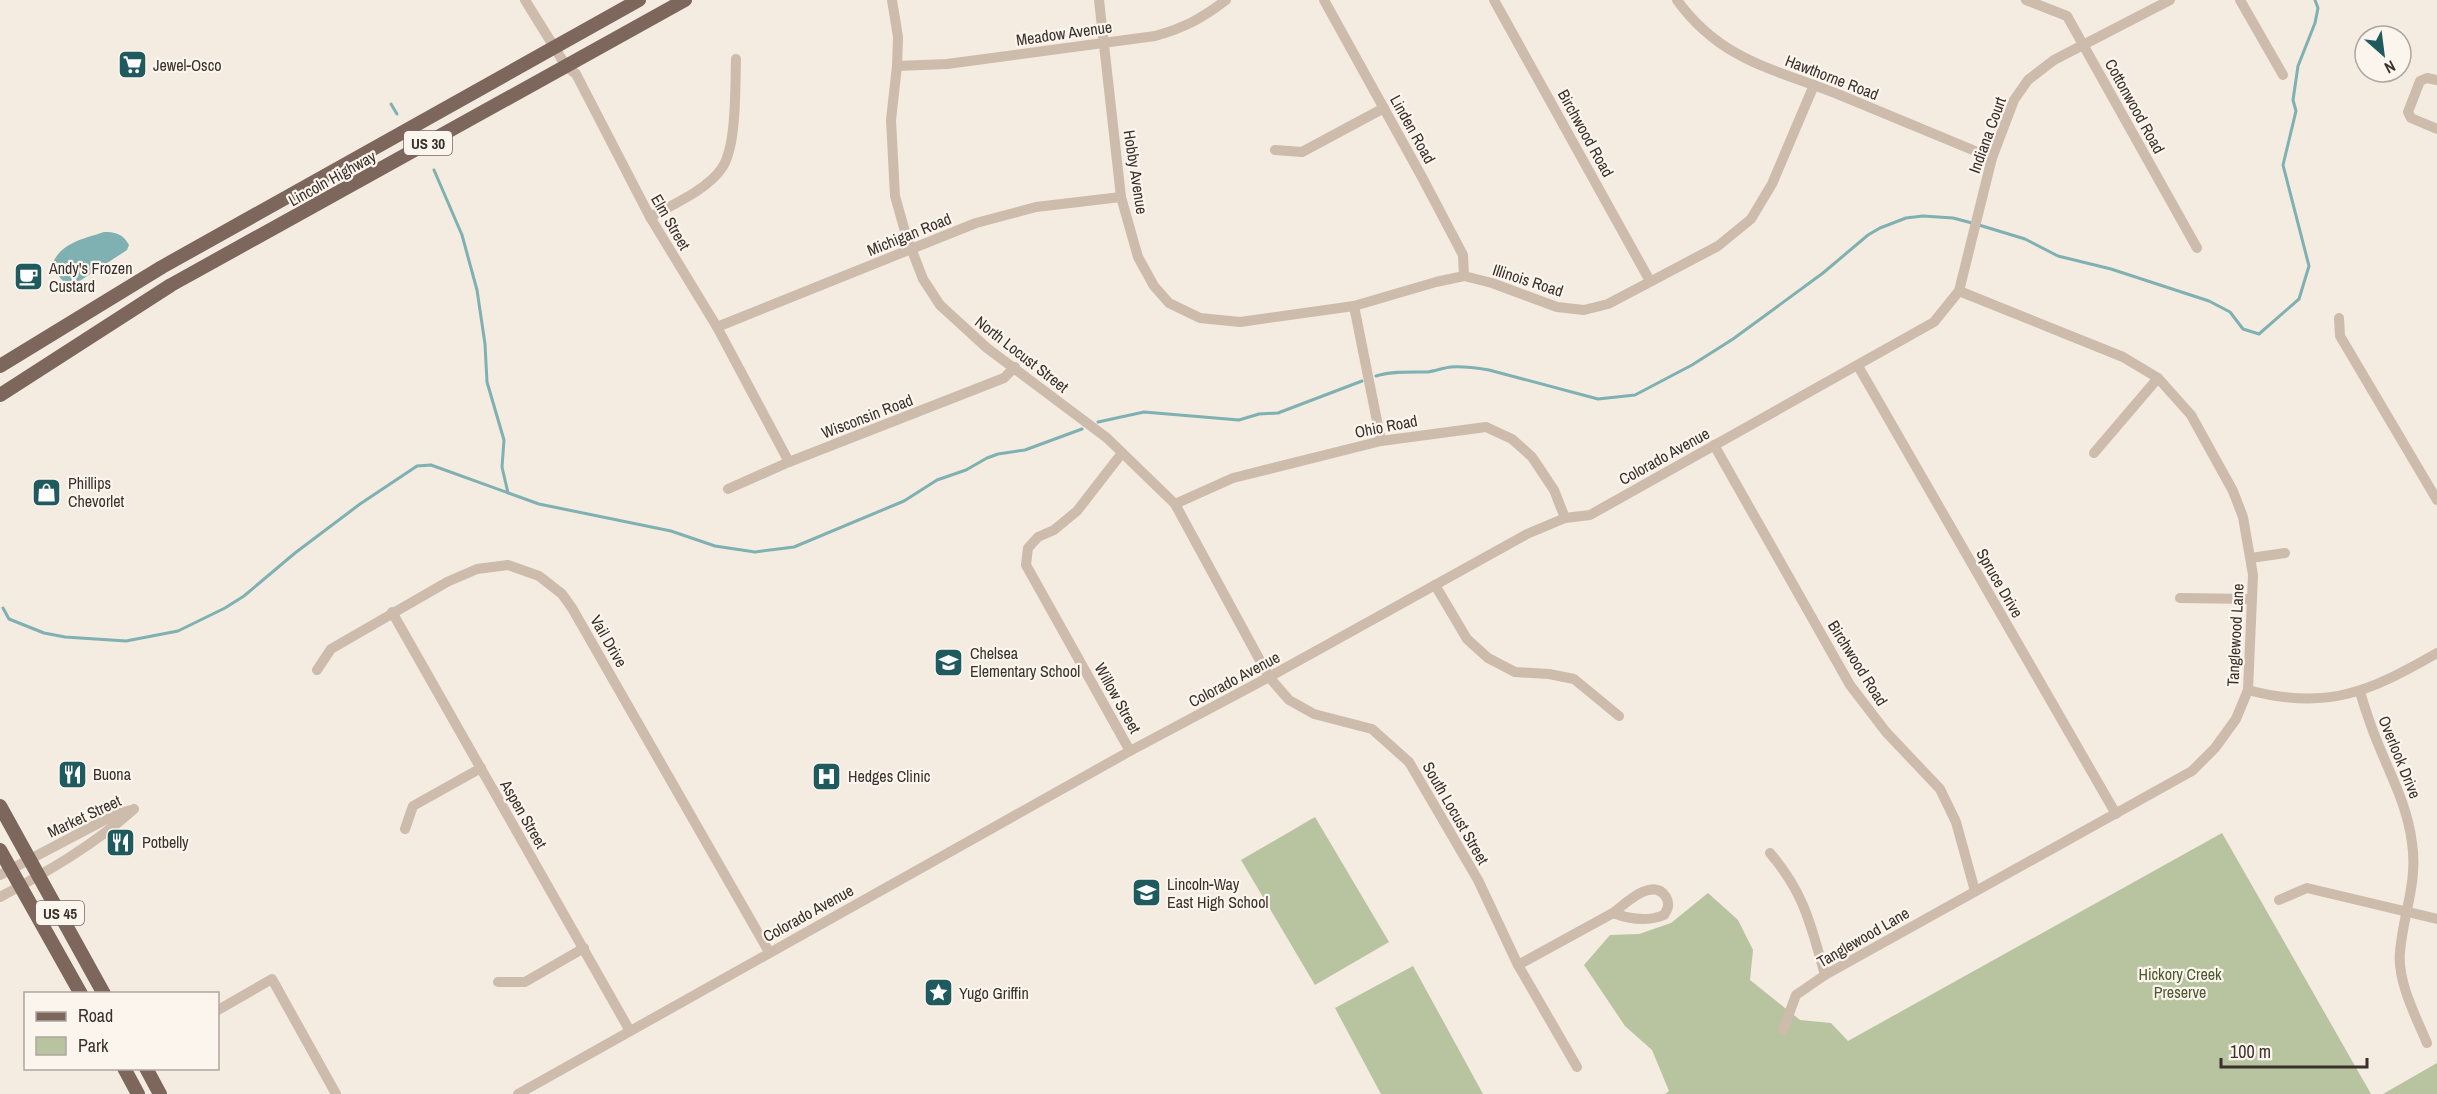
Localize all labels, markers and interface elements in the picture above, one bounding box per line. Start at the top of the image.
street label: Meadow Avenue [1015,15,1113,51]
north arrow [2353,24,2413,84]
supermarket icon: Jewel-Osco [116,49,148,81]
street label: Hawthorne Road [1782,49,1882,105]
place label: Jewel-Osco [153,54,222,76]
street label: Cottonwood Road [2100,55,2170,157]
text: N [2381,55,2399,79]
street label: Birchwood Road [1553,85,1619,181]
street label: Linden Road [1385,91,1441,167]
street label: Indiana Court [1963,94,2011,176]
street label: Hobby Avenue [1118,128,1154,216]
road number: US 30 [404,131,452,155]
street label: Lincoln Highway [284,145,380,211]
street label: Elm Street [646,190,696,254]
street label: Michigan Road [864,207,954,261]
place label: Andy's Frozen Custard [48,257,132,297]
street label: Illinois Road [1490,258,1566,302]
cafe icon: Andy's Frozen Custard [12,261,44,293]
street label: North Locust Street [971,311,1074,398]
street label: Wisconsin Road [818,388,916,444]
street label: Ohio Road [1353,409,1419,443]
street label: Colorado Avenue [1615,422,1713,490]
place label: Phillips Chevorlet [68,472,124,512]
shop icon: Phillips Chevorlet [31,476,63,508]
street label: Spruce Drive [1971,544,2029,622]
street label: Tanglewood Lane [2221,583,2249,687]
street label: Vail Drive [585,611,633,671]
street label: Birchwood Road [1823,616,1893,710]
place label: Chelsea Elementary School [970,642,1080,682]
school or university icon: Chelsea Elementary School [933,646,965,678]
street label: Colorado Avenue [1184,646,1284,712]
street label: Willow Street [1090,659,1147,737]
street label: Overlook Drive [2373,712,2427,802]
restaurant icon: Buona [56,758,88,790]
street label: South Locust Street [1418,758,1495,869]
hospital icon: Hedges Clinic [811,760,843,792]
place label: Buona [93,763,132,785]
place label: Hedges Clinic [848,765,931,787]
street label: Aspen Street [495,775,553,853]
street label: Market Street [44,789,125,843]
restaurant icon: Potbelly [105,826,137,858]
place label: Potbelly [142,831,189,853]
place label: Lincoln-Way East High School [1167,873,1268,913]
school or university icon: Lincoln-Way East High School [1130,877,1162,909]
street label: Colorado Avenue [759,879,857,947]
road number: US 45 [36,901,84,925]
street label: Tanglewood Lane [1813,902,1913,972]
park label: Hickory Creek Preserve [2138,963,2222,1003]
place icon: Yugo Griffin [922,977,954,1009]
place label: Yugo Griffin [959,982,1029,1004]
legend [24,992,219,1070]
text: Road [78,1003,113,1028]
scale bar [2221,1031,2366,1069]
text: Park [78,1033,109,1058]
text: 100 m [2230,1039,2271,1064]

